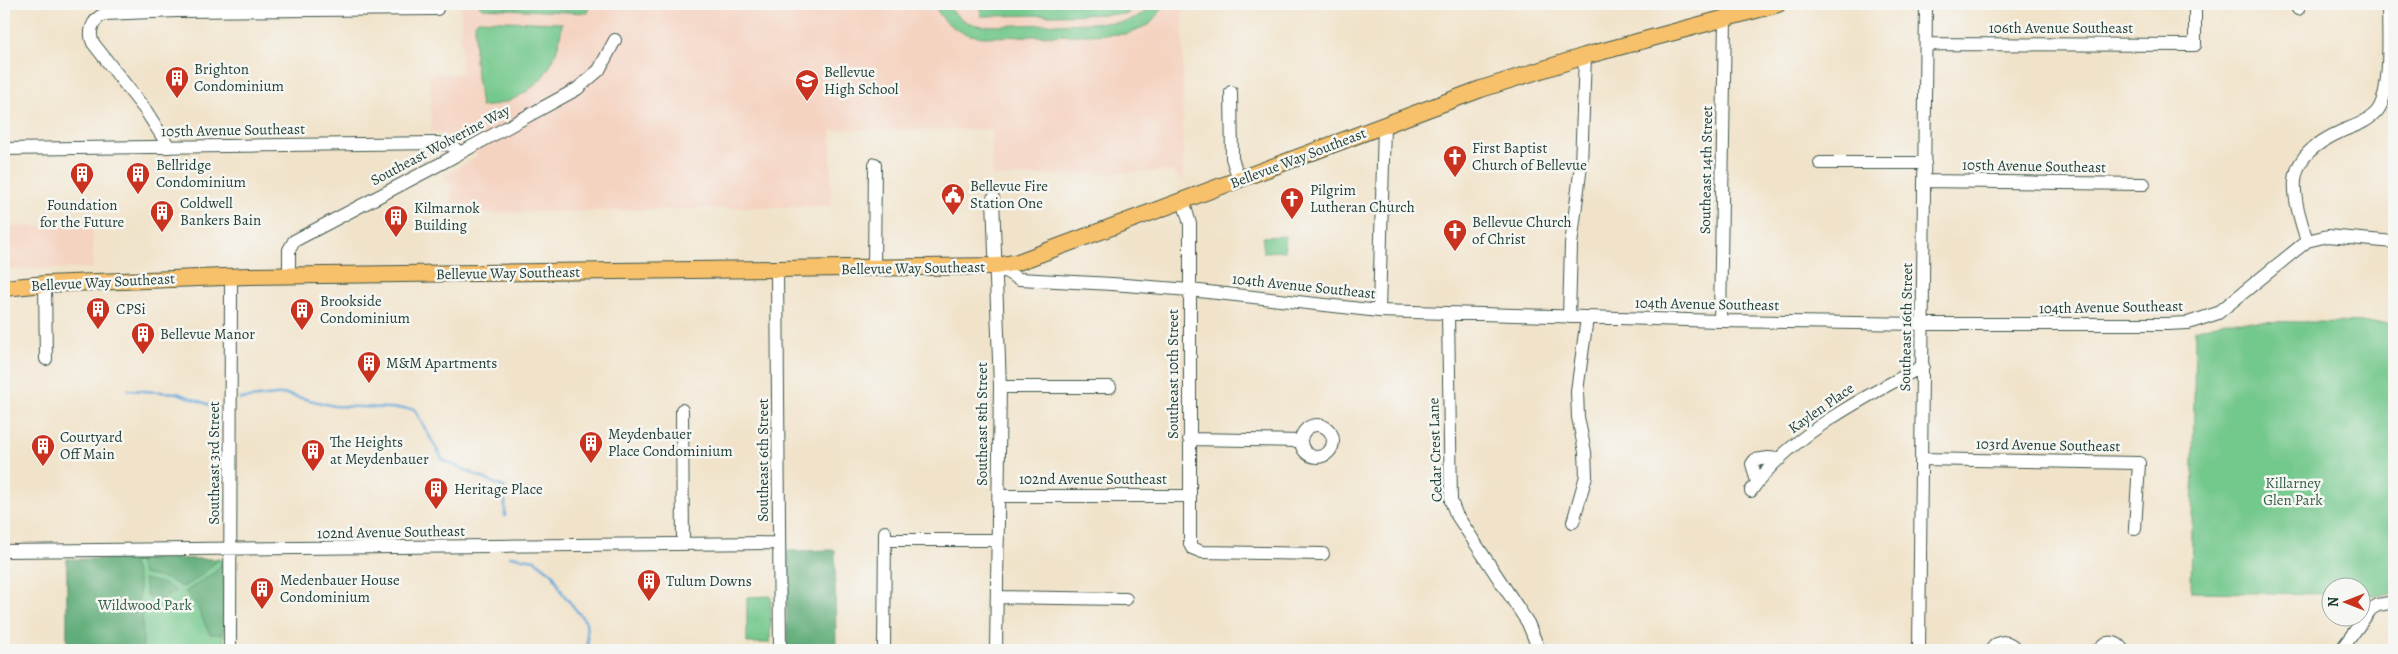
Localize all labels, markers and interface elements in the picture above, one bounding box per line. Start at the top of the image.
street label: 106th Avenue Southeast [1989,18,2133,38]
place label: Brighton Condominium [194,59,285,96]
place label: Bellevue High School [824,62,899,99]
building icon: Brighton Condominium [164,65,190,99]
school or university icon: Bellevue High School [794,68,820,102]
street label: Southeast Wolverine Way [367,100,513,190]
street label: Southeast 14th Street [1695,105,1717,234]
street label: 105th Avenue Southeast [161,119,305,141]
street label: Bellevue Way Southeast [1227,123,1369,193]
place label: First Baptist Church of Bellevue [1472,138,1587,175]
church icon: First Baptist Church of Bellevue [1442,144,1468,178]
place label: Bellridge Condominium [156,155,247,192]
street label: 105th Avenue Southeast [1962,155,2106,177]
building icon: Foundation for the Future [69,161,95,195]
building icon: Bellridge Condominium [125,161,151,195]
place label: Bellevue Fire Station One [970,176,1048,213]
place label: Pilgrim Lutheran Church [1310,180,1415,217]
public building icon: Bellevue Fire Station One [940,182,966,216]
church icon: Pilgrim Lutheran Church [1279,186,1305,220]
place label: Coldwell Bankers Bain [180,193,261,230]
place label: Foundation for the Future [40,195,125,232]
place label: Kilmarnok Building [414,198,480,235]
building icon: Coldwell Bankers Bain [149,199,175,233]
building icon: Kilmarnok Building [383,204,409,238]
place label: Bellevue Church of Christ [1472,212,1572,249]
church icon: Bellevue Church of Christ [1442,218,1468,252]
street label: Bellevue Way Southeast [841,257,985,279]
street label: Bellevue Way Southeast [436,262,580,284]
street label: Southeast 16th Street [1895,262,1917,392]
street label: Bellevue Way Southeast [31,268,176,296]
street label: 104th Avenue Southeast [1231,269,1377,303]
place label: Brookside Condominium [320,291,411,328]
street label: 104th Avenue Southeast [1635,293,1779,315]
building icon: CPSi [85,296,111,330]
street label: 104th Avenue Southeast [2039,296,2183,318]
building icon: Brookside Condominium [289,297,315,331]
place label: CPSi [116,299,146,319]
street label: Southeast 10th Street [1163,309,1183,439]
building icon: Bellevue Manor [130,321,156,355]
place label: Bellevue Manor [160,324,255,344]
building icon: M&M Apartments [356,350,382,384]
place label: M&M Apartments [386,353,497,373]
street label: Southeast 8th Street [972,362,992,486]
street label: Kaylen Place [1784,378,1858,438]
street label: Cedar Crest Lane [1423,397,1447,503]
street label: Southeast 6th Street [753,398,773,522]
street label: Southeast 3rd Street [204,401,224,525]
place label: Meydenbauer Place Condominium [608,424,733,461]
place label: Courtyard Off Main [60,427,123,464]
building icon: Meydenbauer Place Condominium [578,430,604,464]
place label: The Heights at Meydenbauer [330,432,429,469]
building icon: Courtyard Off Main [30,433,56,467]
street label: 103rd Avenue Southeast [1976,434,2120,456]
building icon: The Heights at Meydenbauer [300,438,326,472]
street label: 102nd Avenue Southeast [1019,469,1167,489]
park label: Killarney Glen Park [2263,473,2323,510]
building icon: Heritage Place [423,476,449,510]
place label: Heritage Place [454,479,543,499]
street label: 102nd Avenue Southeast [317,521,465,543]
building icon: Tulum Downs [636,568,662,602]
place label: Medenbauer House Condominium [280,570,400,607]
place label: Tulum Downs [666,571,752,591]
building icon: Medenbauer House Condominium [249,576,275,610]
north arrow [2320,576,2370,626]
park label: Wildwood Park [97,595,192,615]
text: N [2324,597,2343,607]

